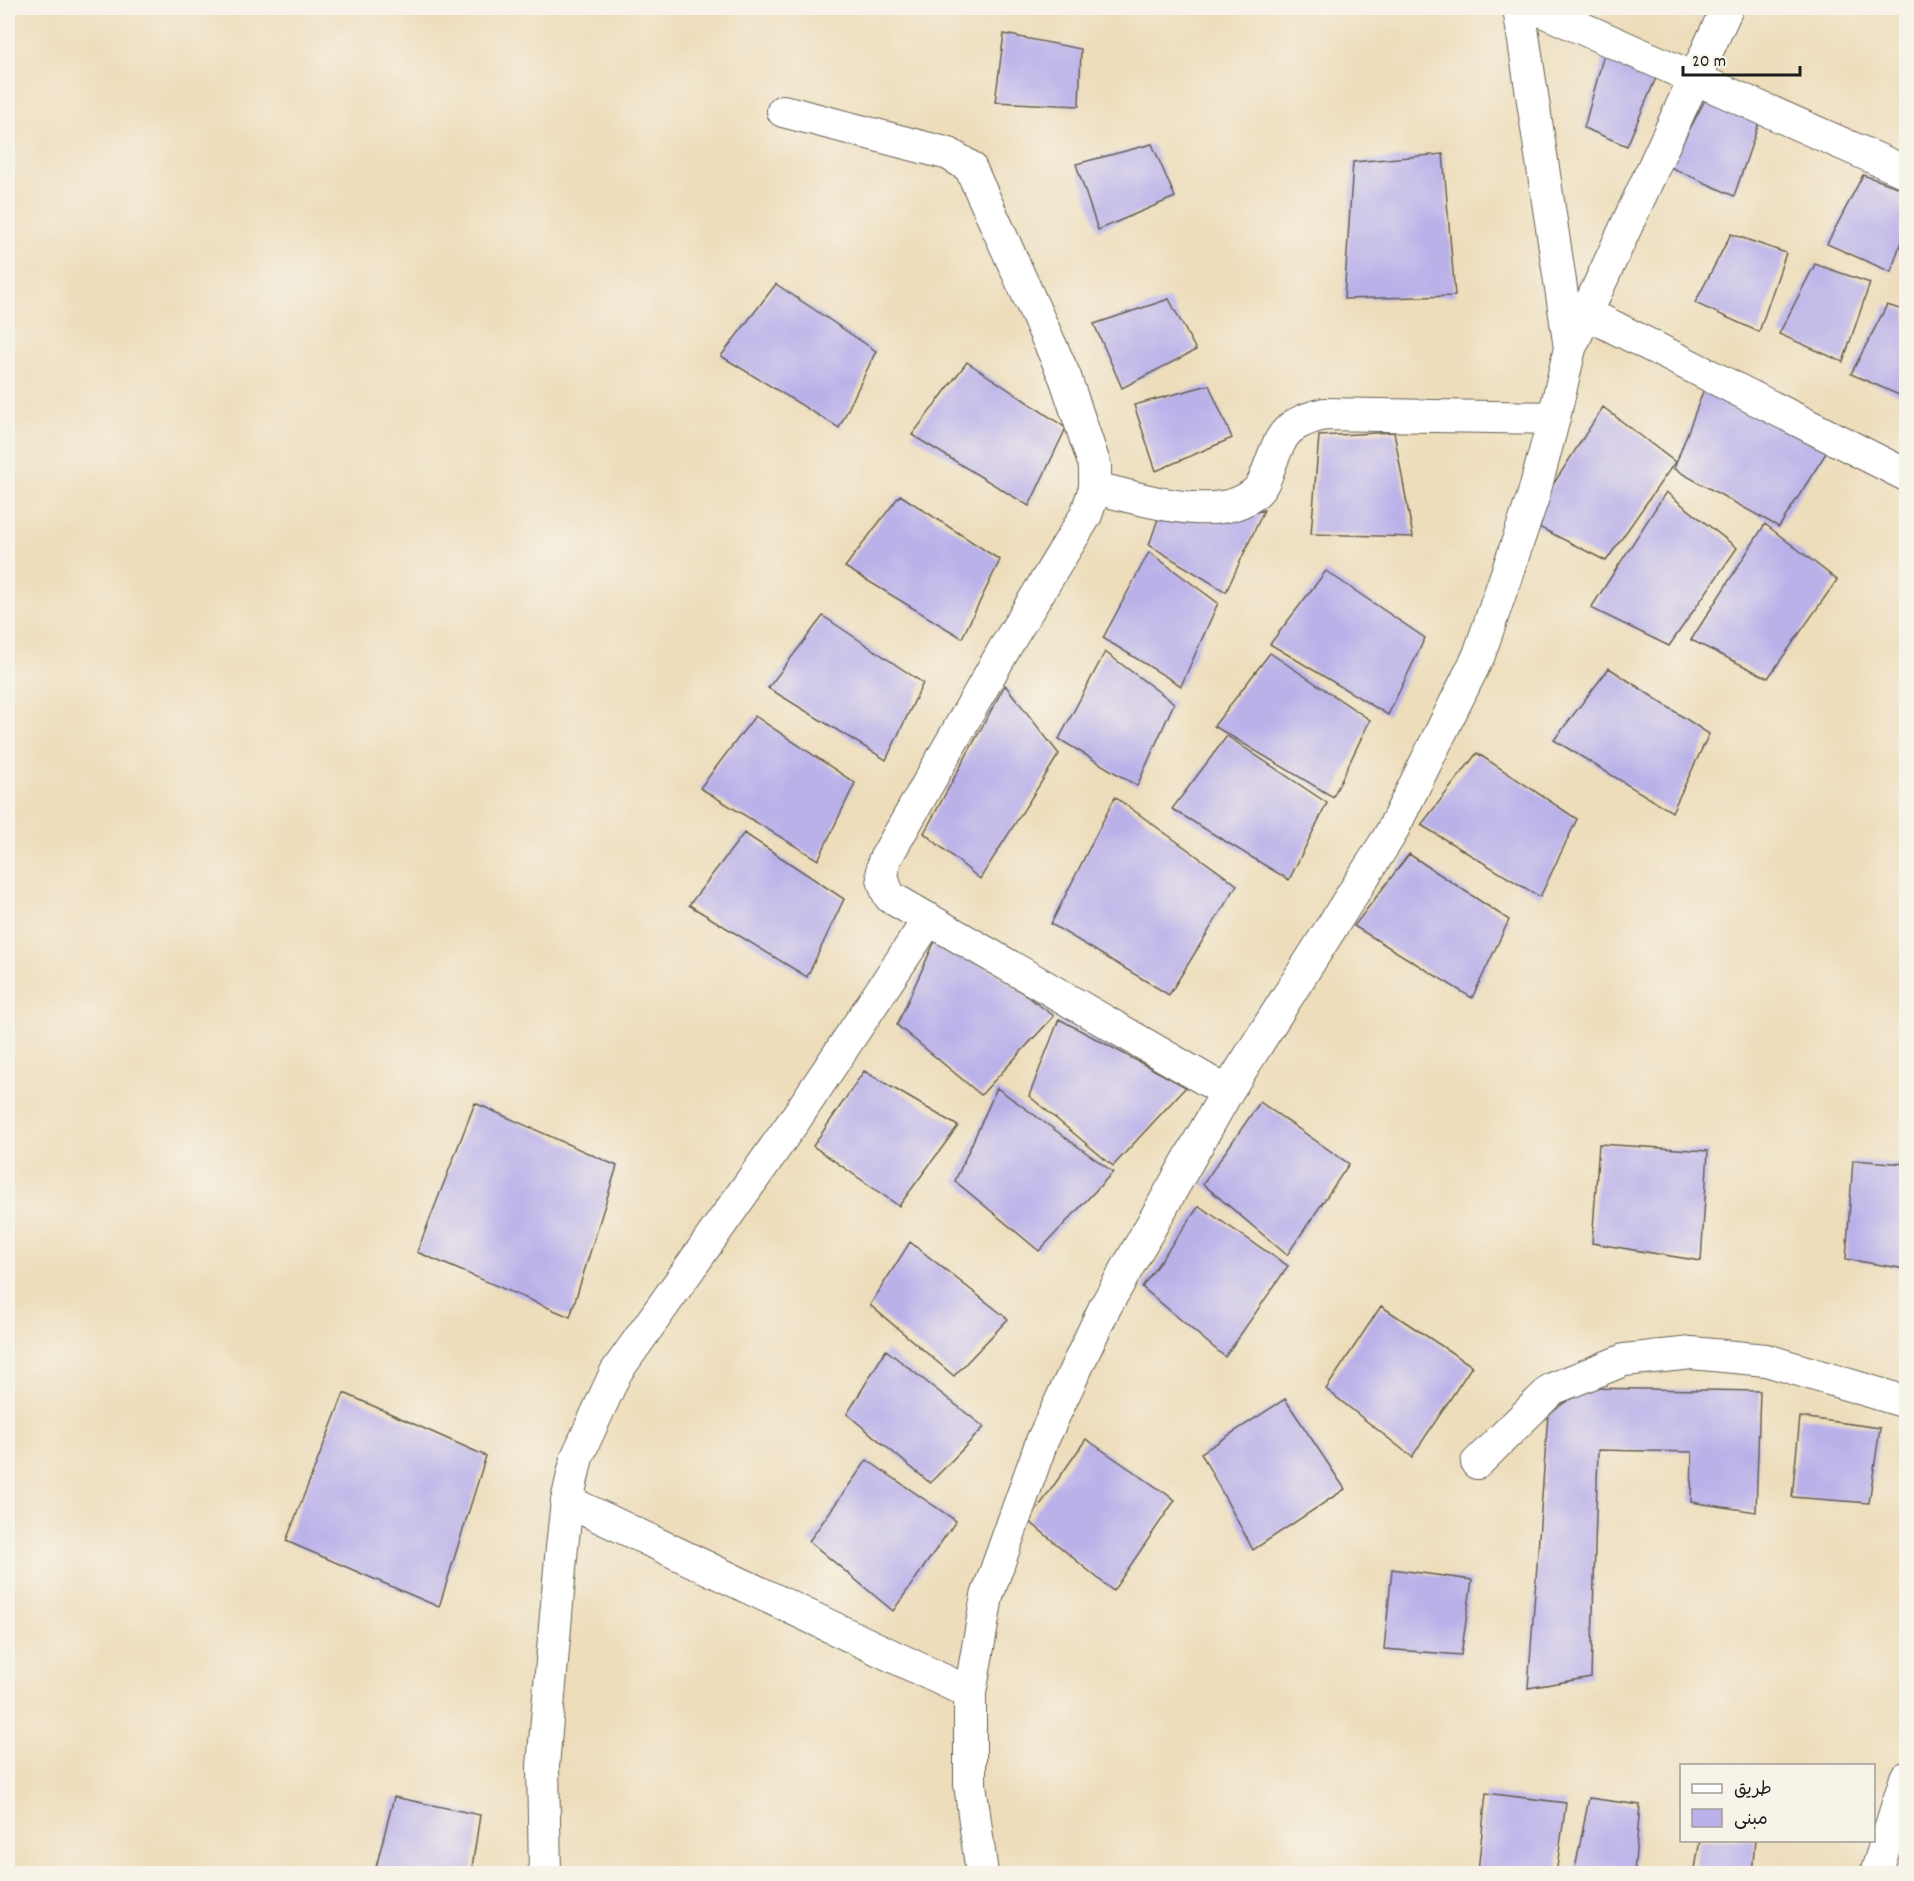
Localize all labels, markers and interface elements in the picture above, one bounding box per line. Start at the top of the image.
scale bar [1683,39,1800,77]
text: 20 m [1692,50,1726,75]
legend [1680,1764,1875,1842]
text: طريق [1734,1778,1772,1803]
text: مبنى [1734,1808,1768,1833]

